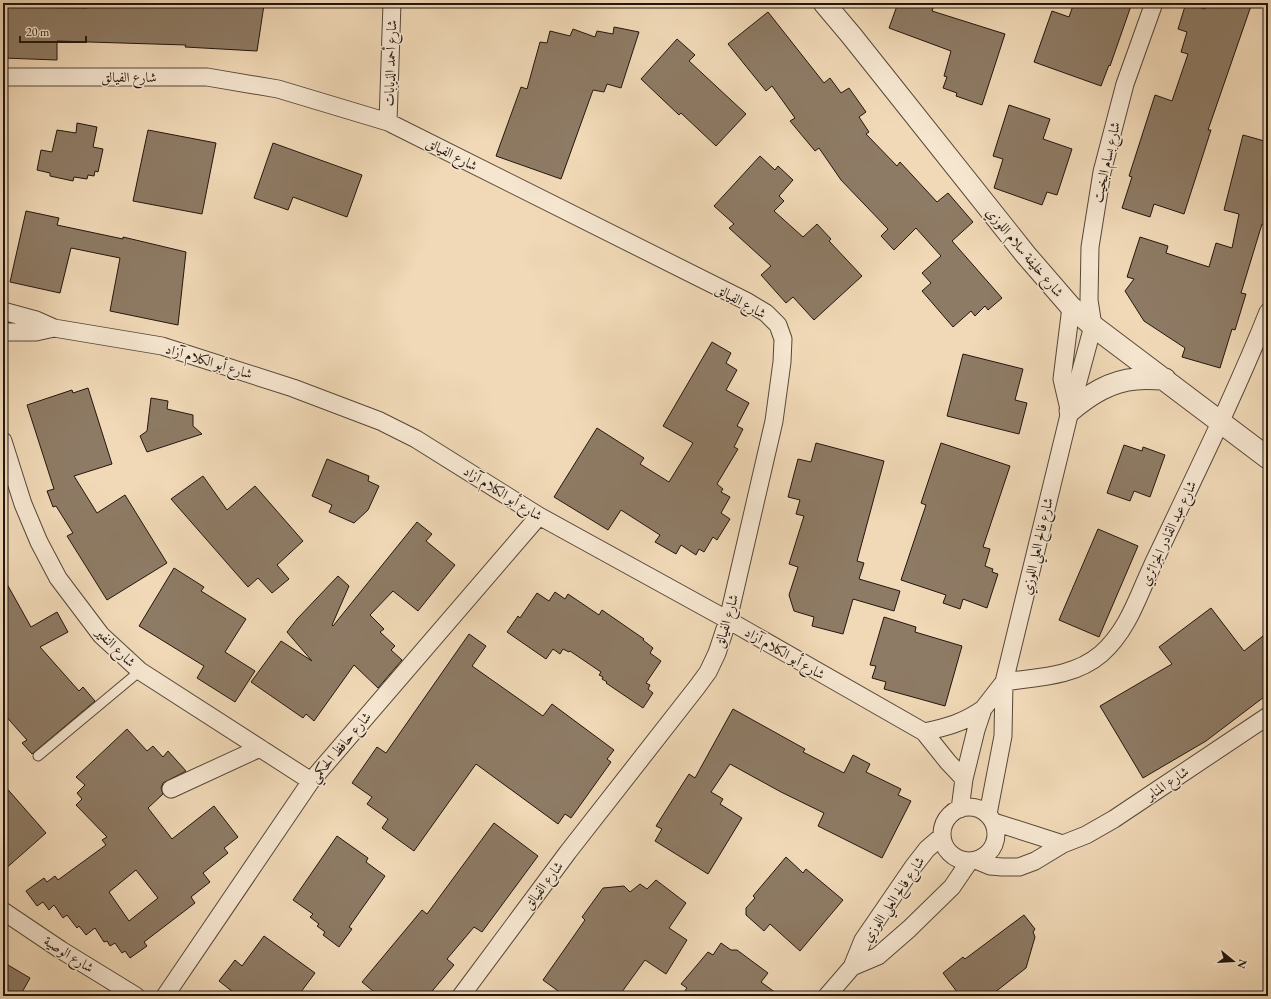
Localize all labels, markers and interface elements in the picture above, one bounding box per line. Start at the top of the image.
scale bar [20,18,86,44]
street label: شارع أحمد الذيابات [378,19,404,107]
text: 20 m [26,24,50,40]
street label: شارع الفيالق [101,68,157,89]
street label: شارع بسام البخيت [1088,120,1128,205]
street label: شارع الفيالق [422,133,481,177]
street label: شارع خليفة سلام اللوزي [979,203,1068,303]
street label: شارع الفيالق [711,280,770,325]
street label: شارع أبو الكلام آزاد [162,338,255,387]
street label: شارع أبو الكلام آزاد [458,461,546,528]
street label: شارع عبد القادر الجزائري [1136,478,1203,590]
street label: شارع فالح العلي اللوزي [1017,495,1061,597]
street label: شارع الفيالق [710,592,745,651]
street label: شارع النفير [89,622,140,673]
street label: شارع أبو الكلام آزاد [740,622,829,687]
street label: شارع حافظ الحكمي [305,708,378,789]
street label: شارع المنابر [1140,762,1194,808]
street label: شارع فالح العلي اللوزي [858,853,932,948]
street label: شارع الفيالق [519,857,569,914]
street label: شارع الوصية [39,932,98,979]
north arrow [1213,941,1253,981]
text: N [1234,958,1251,971]

